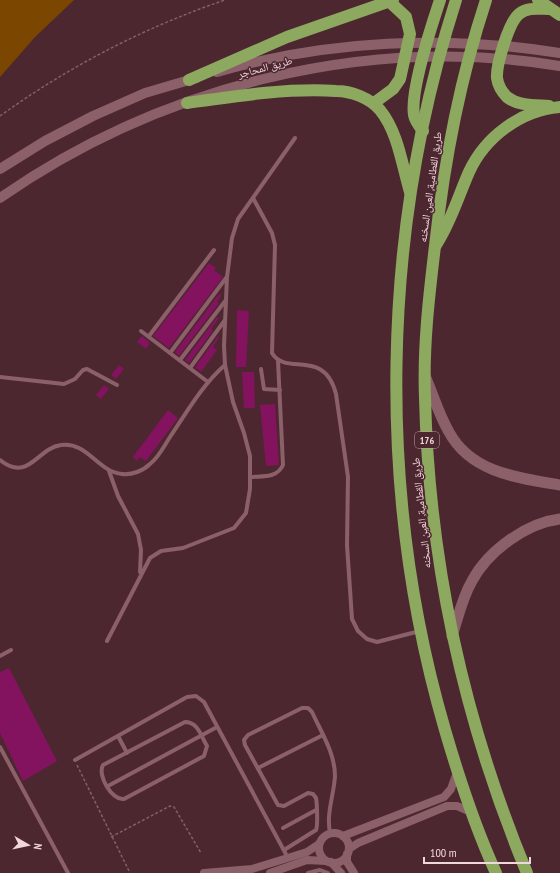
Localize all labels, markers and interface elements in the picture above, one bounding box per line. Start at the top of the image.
street label: طريق المحاجر [235,53,294,81]
street label: طريق القطامية, العين السخنه [415,131,445,243]
road number: 176 [415,432,439,448]
street label: طريق القطامية, العين السخنه [408,457,434,569]
north arrow [8,825,48,865]
scale bar [424,839,530,865]
text: N [30,843,45,851]
text: 100 m [430,845,457,860]

